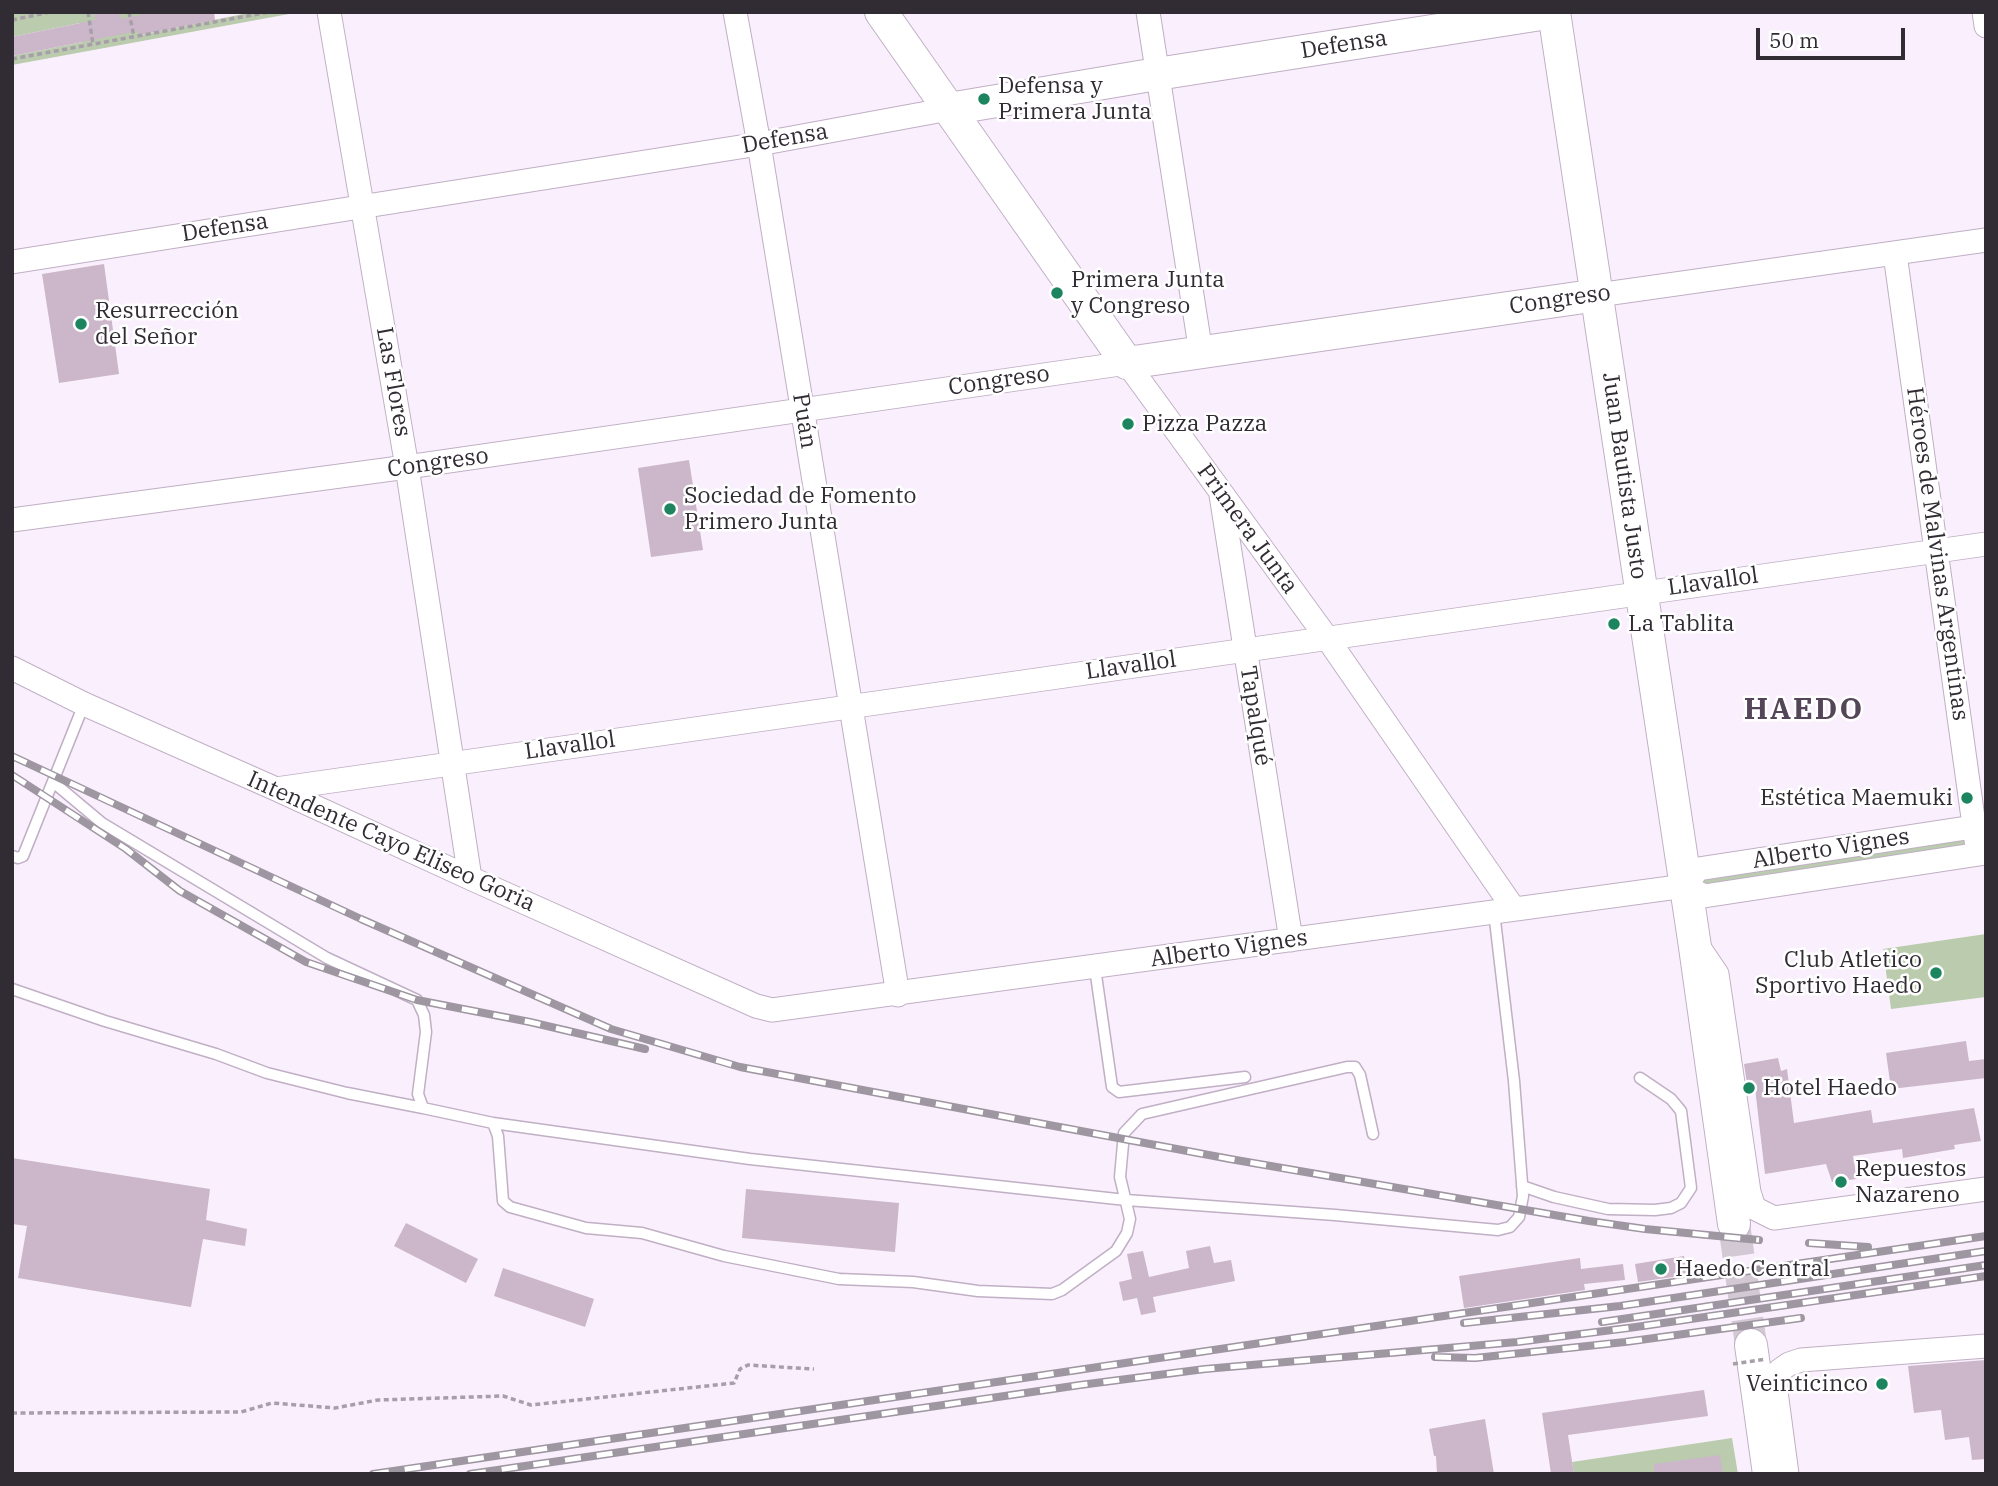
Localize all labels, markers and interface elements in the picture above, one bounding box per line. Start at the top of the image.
scale bar [1760,14,1909,58]
street label: Defensa [1299,25,1389,65]
text: 50 m [1769,26,1819,54]
place label: Defensa y Primera Junta [998,72,1152,126]
marker: Defensa y Primera Junta [976,91,992,107]
street label: Defensa [740,118,830,160]
street label: Defensa [180,208,270,248]
place label: Primera Junta y Congreso [1071,266,1225,320]
street label: Congreso [1508,279,1612,321]
marker: Primera Junta y Congreso [1049,285,1065,301]
place label: Resurrección del Señor [95,297,239,351]
marker: Resurrección del Señor [73,316,89,332]
street label: Las Flores [370,325,416,439]
street label: Congreso [947,360,1051,402]
street label: Juan Bautista Justo [1596,371,1652,581]
street label: Héroes de Malvinas Argentinas [1900,386,1974,722]
street label: Puán [786,391,822,451]
place label: Pizza Pazza [1142,410,1267,438]
marker: Pizza Pazza [1120,416,1136,432]
street label: Congreso [386,442,490,484]
street label: Primera Junta [1191,459,1303,599]
place label: Sociedad de Fomento Primero Junta [684,482,916,536]
marker: Sociedad de Fomento Primero Junta [662,501,678,517]
street label: Llavallol [1666,562,1760,602]
place label: La Tablita [1628,610,1735,638]
marker: La Tablita [1606,616,1622,632]
street label: Llavallol [1084,646,1178,686]
street label: Tapalqué [1233,664,1277,768]
district label: HAEDO [1744,692,1864,728]
street label: Llavallol [523,726,617,766]
street label: Intendente Cayo Eliseo Goria [243,766,539,918]
place label: Estética Maemuki [1760,784,1953,812]
marker: Estética Maemuki [1959,790,1975,806]
street label: Alberto Vignes [1751,823,1911,875]
street label: Alberto Vignes [1149,924,1309,974]
place label: Club Atletico Sportivo Haedo [1755,946,1922,1000]
marker: Club Atletico Sportivo Haedo [1928,965,1944,981]
place label: Hotel Haedo [1763,1074,1897,1102]
marker: Hotel Haedo [1741,1080,1757,1096]
place label: Repuestos Nazareno [1855,1155,1966,1209]
marker: Repuestos Nazareno [1833,1174,1849,1190]
place label: Haedo Central [1675,1255,1830,1283]
marker: Haedo Central [1653,1261,1669,1277]
place label: Veinticinco [1746,1370,1868,1398]
marker: Veinticinco [1874,1376,1890,1392]

